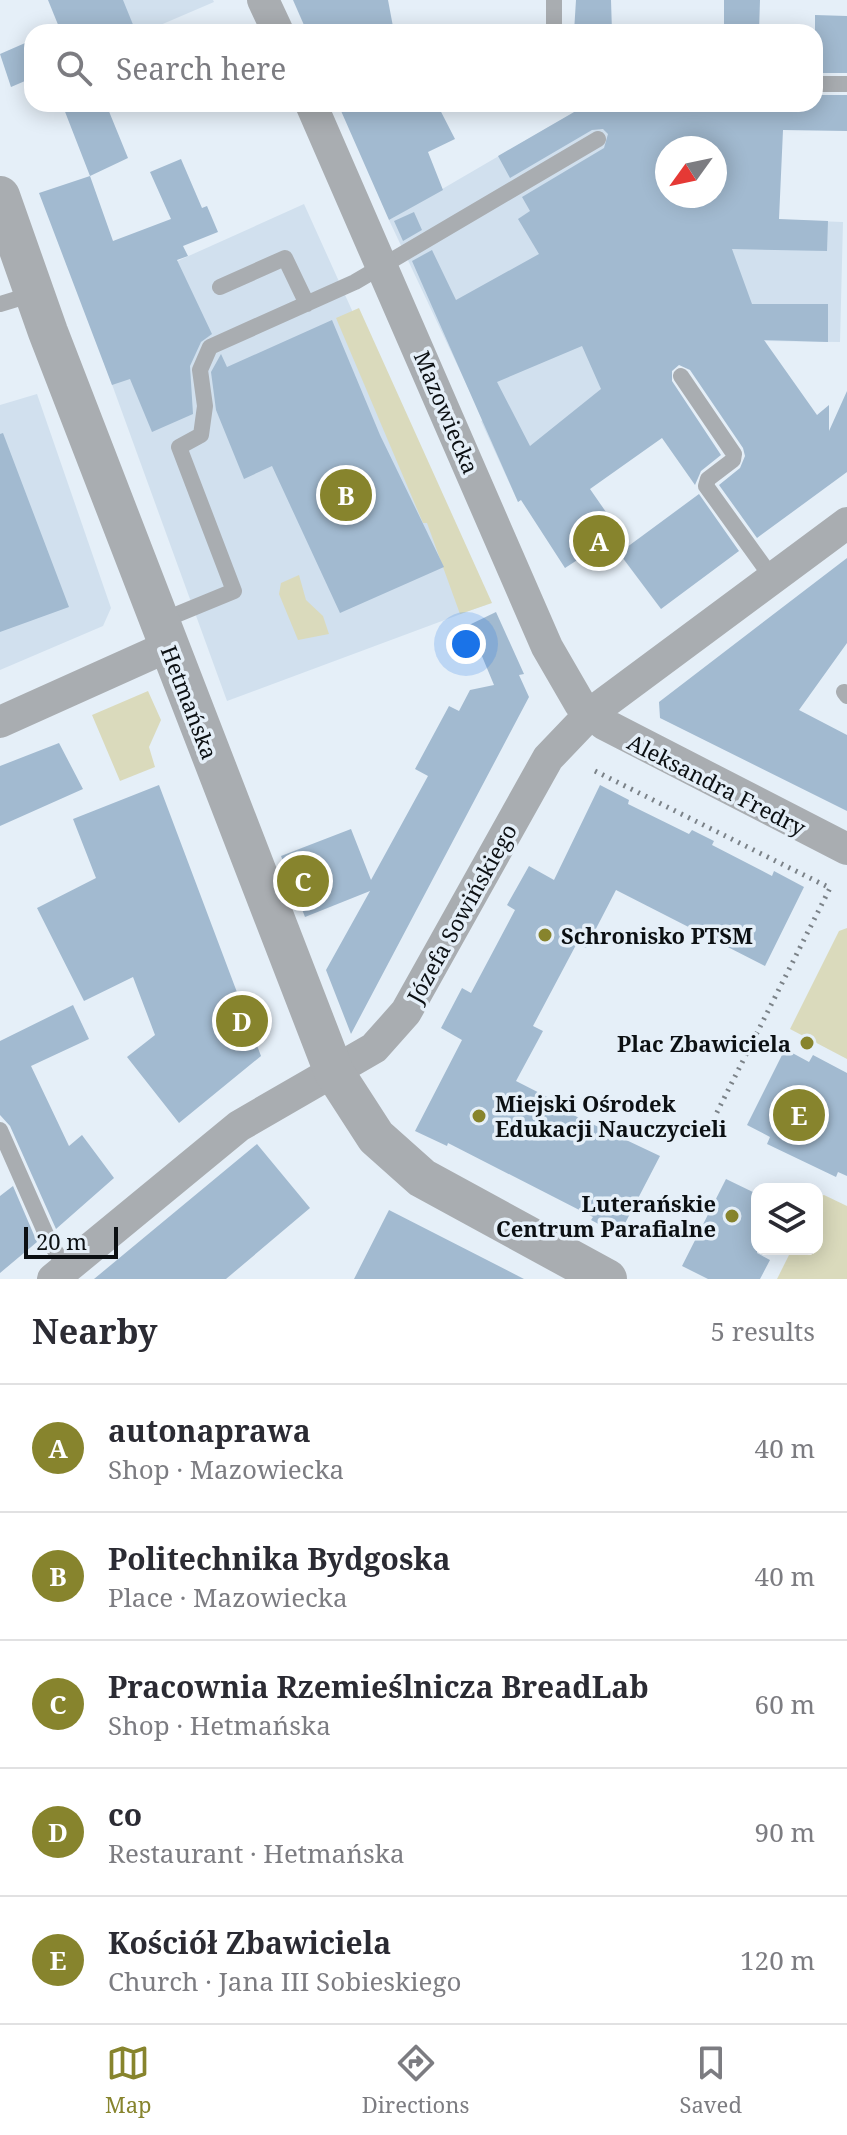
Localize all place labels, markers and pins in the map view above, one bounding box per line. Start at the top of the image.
pin: B [320,465,372,525]
pin: A [573,511,625,571]
pin: C [277,851,329,911]
place label: Schronisko PTSM [561,920,753,950]
marker: Schronisko PTSM [536,926,554,944]
pin: D [216,991,268,1051]
place label: Plac Zbawiciela [617,1028,791,1058]
marker: Plac Zbawiciela [798,1034,816,1052]
pin: E [773,1085,825,1145]
place label: Miejski Ośrodek Edukacji Nauczycieli [495,1088,727,1143]
marker: Miejski Ośrodek Edukacji Nauczycieli [470,1107,488,1125]
place label: Luterańskie Centrum Parafialne [496,1188,716,1243]
marker: Luterańskie Centrum Parafialne [723,1207,741,1225]

